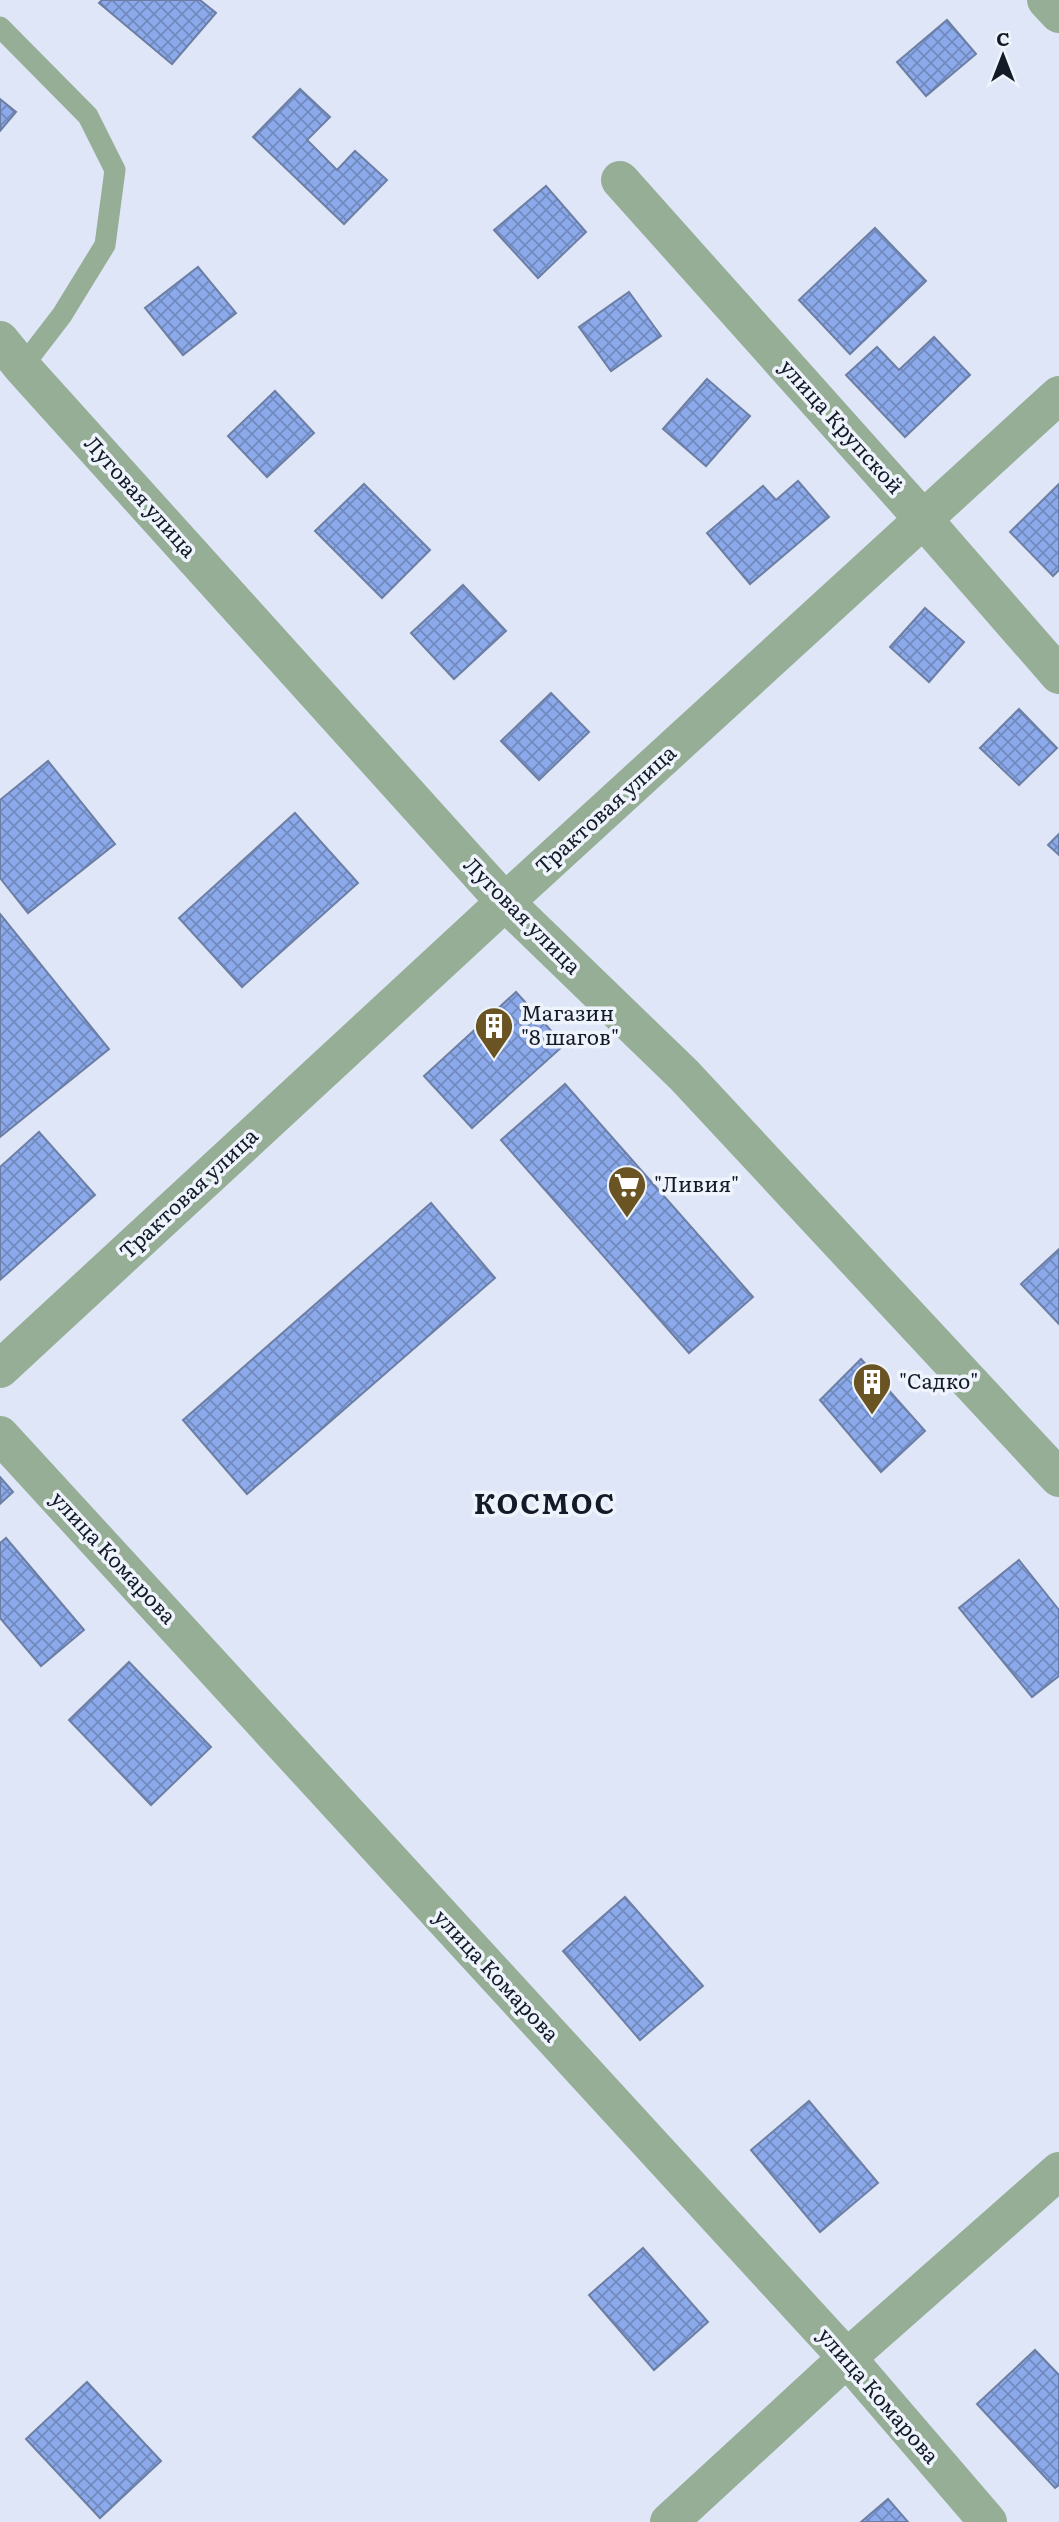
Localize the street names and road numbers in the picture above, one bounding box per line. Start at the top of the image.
street label: улица Крупской [774,351,912,500]
street label: Луговая улица [79,427,206,564]
street label: Трактовая улица [527,736,682,880]
street label: Луговая улица [458,849,590,980]
street label: Трактовая улица [111,1119,264,1265]
street label: улица Комарова [45,1483,185,1630]
street label: улица Комарова [428,1901,568,2048]
street label: улица Комарова [812,2319,948,2470]

